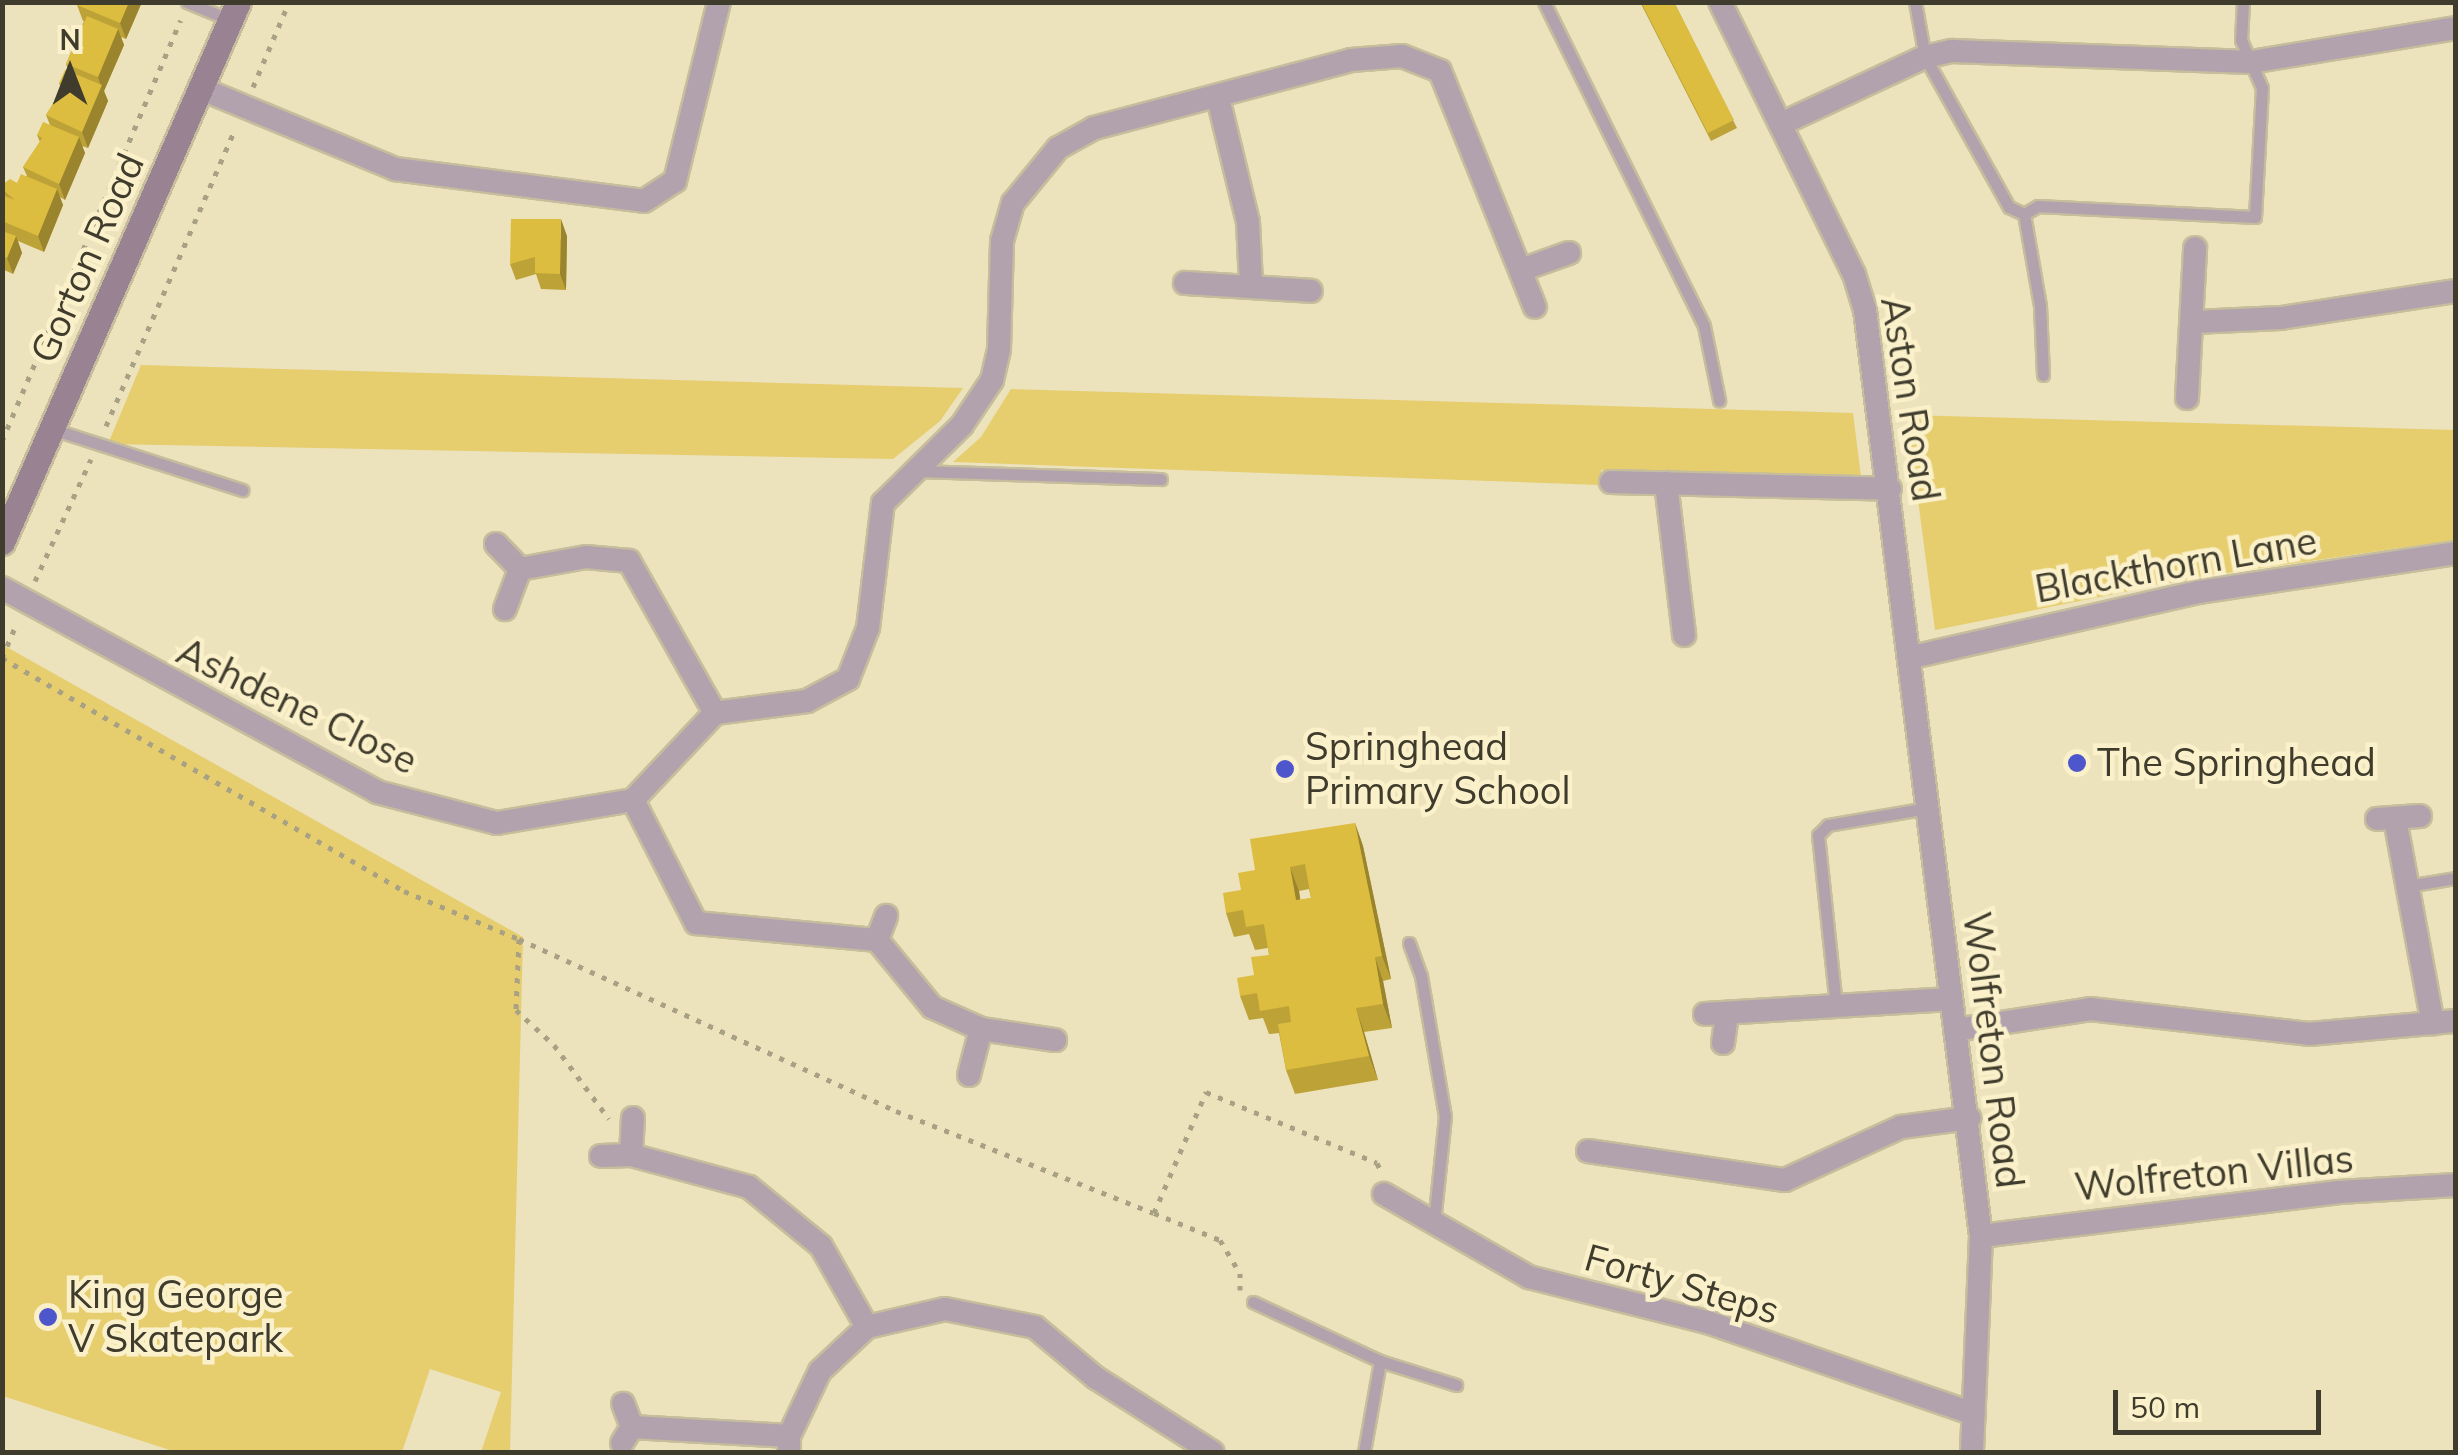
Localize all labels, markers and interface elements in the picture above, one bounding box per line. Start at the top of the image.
north arrow [20,20,120,120]
text: N [59,22,81,57]
street label: Gorton Road [21,146,153,370]
street label: Aston Road [1871,293,1949,505]
street label: Blackthorn Lane [2032,518,2320,612]
street label: Ashdene Close [170,628,424,784]
place label: Springhead Primary School [1305,724,1571,814]
place label: The Springhead [2097,740,2376,786]
marker: The Springhead [2066,752,2088,774]
marker: Springhead Primary School [1274,758,1296,780]
street label: Wolfreton Road [1953,909,2033,1191]
street label: Wolfreton Villas [2072,1136,2356,1210]
street label: Forty Steps [1580,1235,1784,1333]
place label: King George V Skatepark [68,1272,284,1362]
marker: King George V Skatepark [37,1306,59,1328]
scale bar [2118,1370,2326,1432]
text: 50 m [2130,1388,2200,1426]

